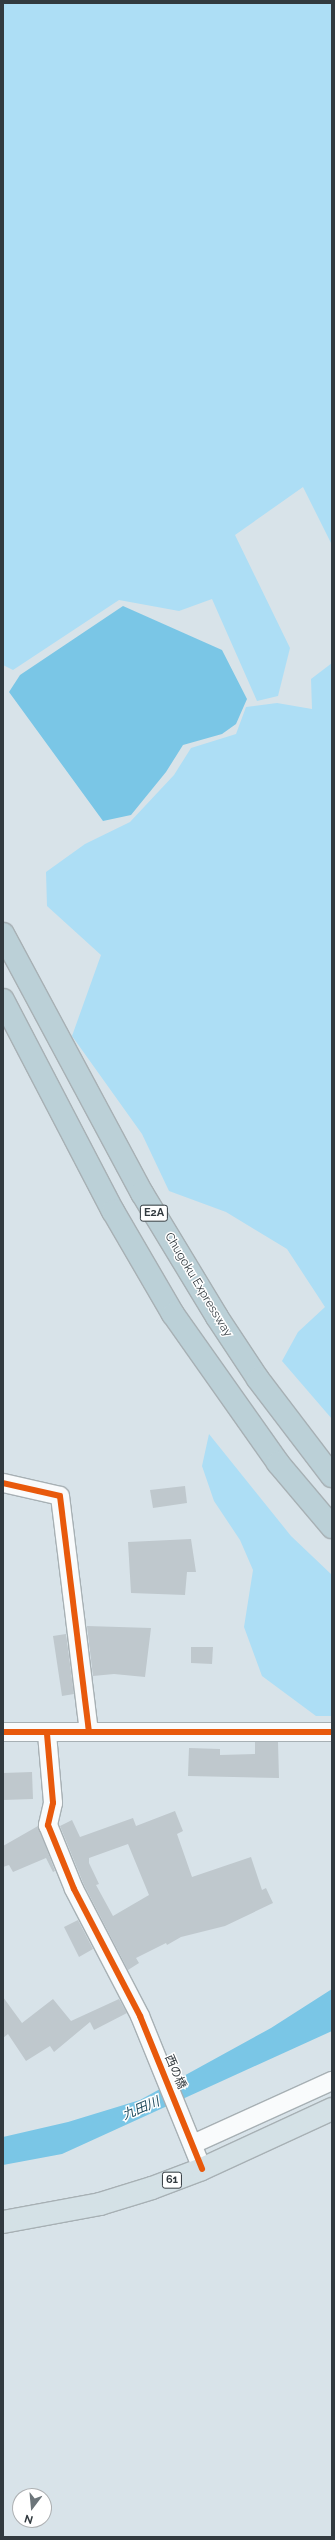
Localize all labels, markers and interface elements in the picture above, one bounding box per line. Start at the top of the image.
road number: E2A [139,1204,169,1222]
street label: Chugoku Expressway [161,1230,235,1340]
street label: 西の橋 [161,2053,189,2091]
water label: 九田川 [120,2094,162,2124]
road number: 61 [161,2171,183,2189]
north arrow [12,2488,52,2528]
text: N [23,2512,35,2526]

